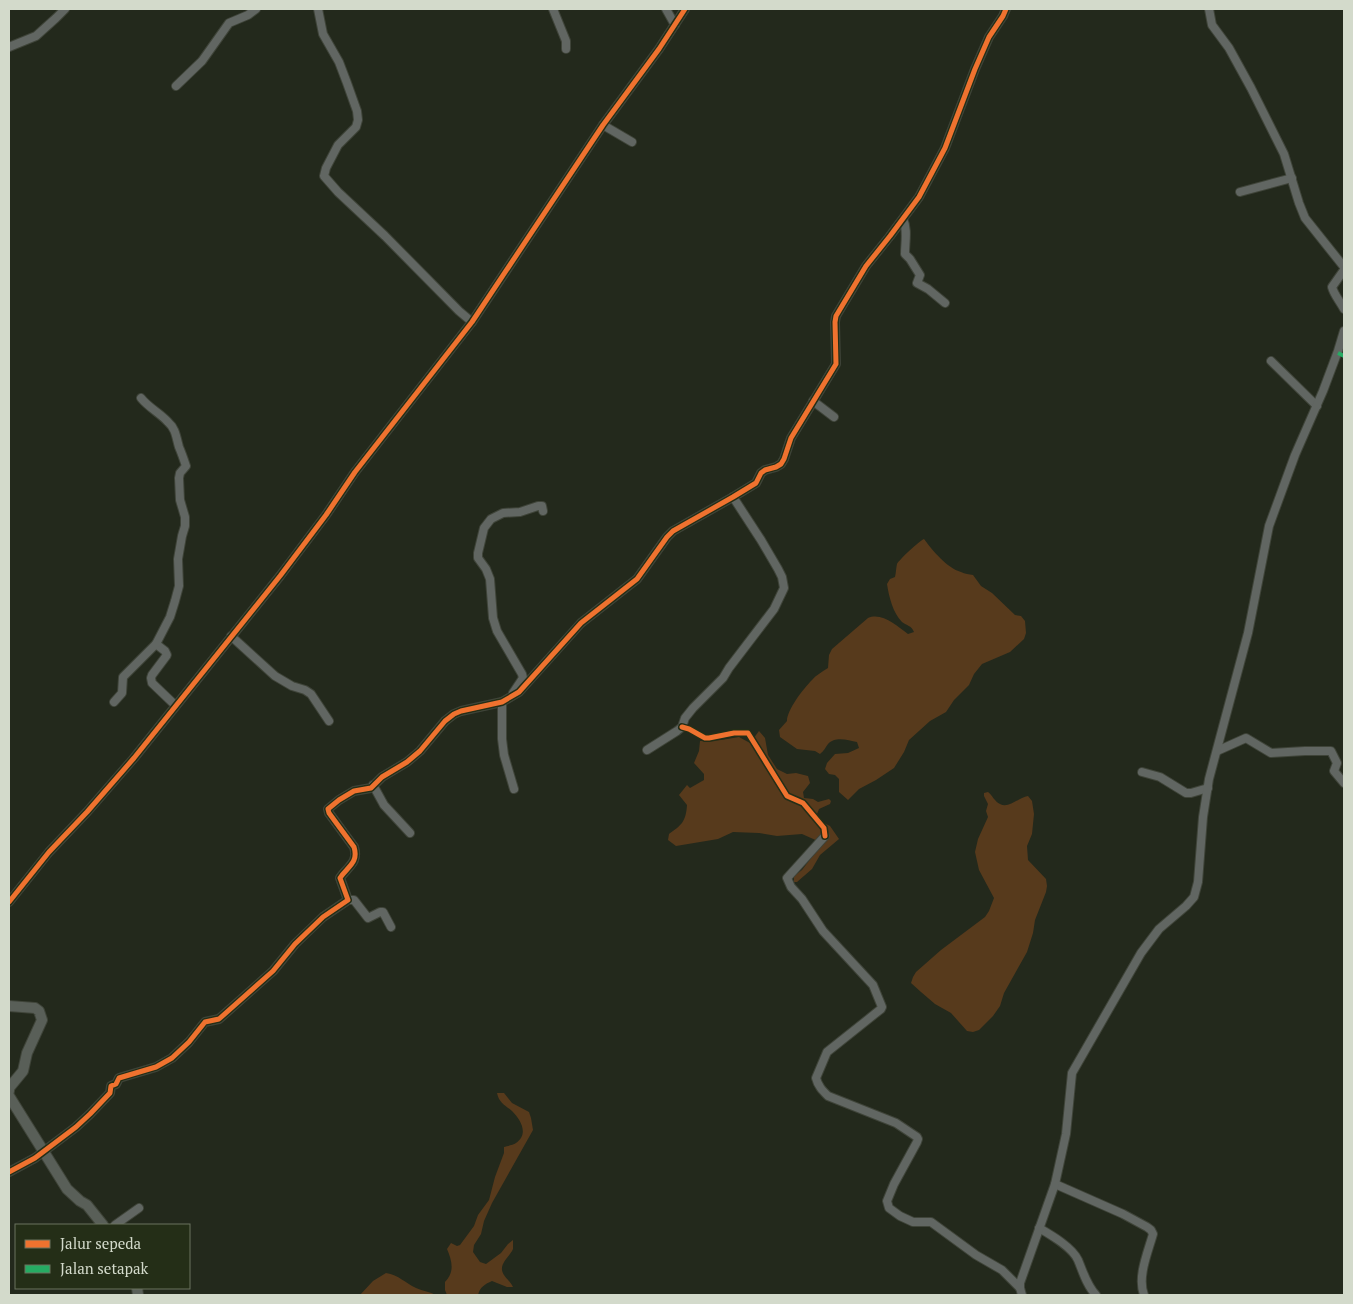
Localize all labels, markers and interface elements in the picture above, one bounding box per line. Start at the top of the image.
legend [15,1224,190,1289]
text: Jalur sepeda [60,1233,142,1253]
text: Jalan setapak [60,1258,149,1278]

